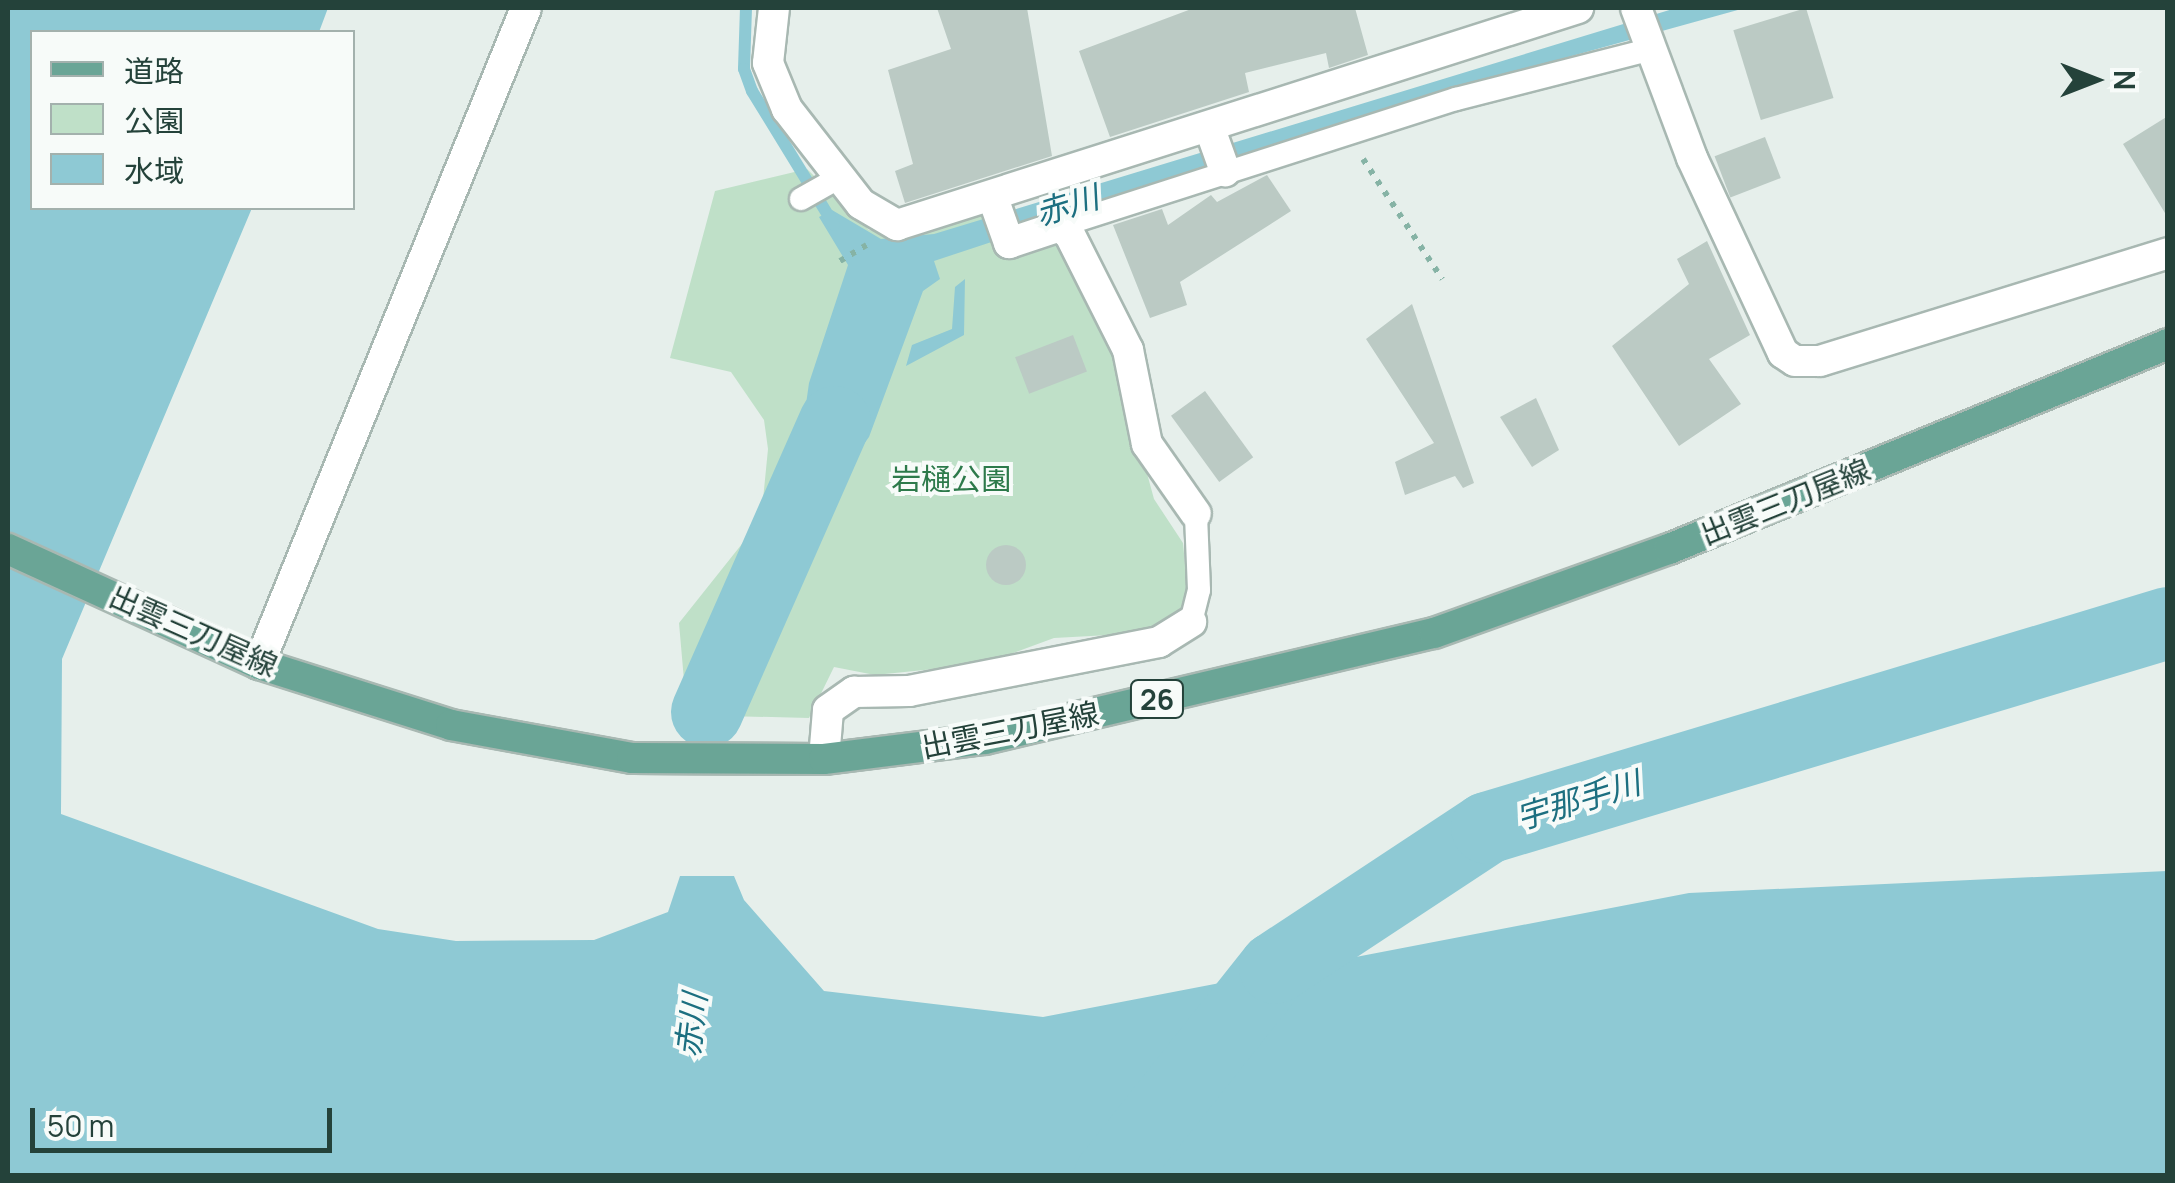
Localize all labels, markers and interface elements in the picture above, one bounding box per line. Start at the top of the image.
legend [30,30,355,210]
north arrow [2045,30,2145,130]
text: 道路 [124,50,184,91]
text: N [2106,70,2144,90]
text: 公園 [124,100,184,141]
text: 水域 [124,150,184,191]
water label: 赤川 [1031,177,1103,233]
street label: 出雲三刀屋線 [1695,452,1875,552]
park label: 岩樋公園 [891,461,1011,497]
street label: 出雲三刀屋線 [103,578,283,684]
road number: 26 [1130,676,1184,722]
street label: 出雲三刀屋線 [918,695,1102,765]
water label: 宇那手川 [1511,763,1645,837]
water label: 赤川 [668,991,714,1059]
scale bar [35,1088,338,1150]
text: 50 m [47,1105,114,1146]

